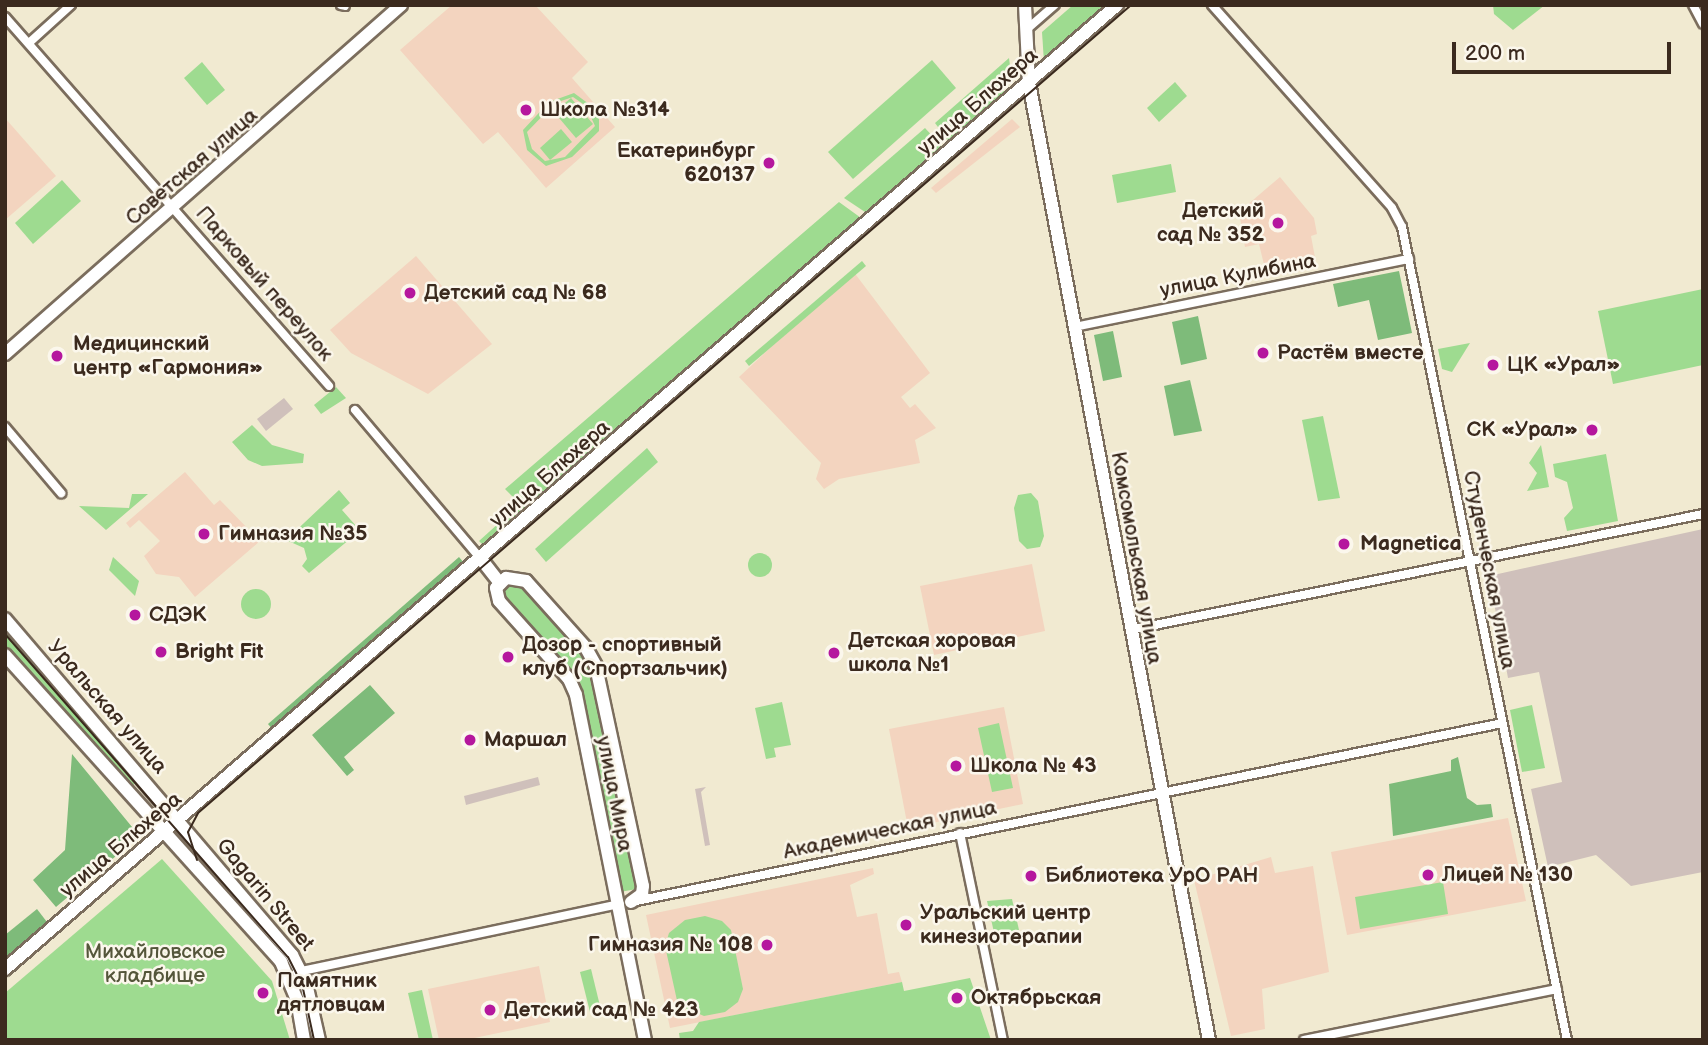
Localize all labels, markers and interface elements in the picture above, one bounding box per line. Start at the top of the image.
scale bar [1456,28,1675,72]
text: 200 m [1465,41,1525,66]
street label: улица Блюхера [913,43,1043,161]
place label: Школа №314 [540,97,670,123]
marker: Школа №314 [518,102,534,118]
street label: Советская улица [121,103,263,231]
place label: Екатеринбург 620137 [617,138,755,188]
marker: Екатеринбург 620137 [761,155,777,171]
place label: Детский сад № 352 [1157,198,1264,248]
street label: Парковый переулок [190,202,338,366]
marker: Детский сад № 352 [1270,215,1286,231]
street label: улица Кулибина [1158,249,1318,303]
place label: Детский сад № 68 [424,280,607,306]
marker: Детский сад № 68 [402,285,418,301]
place label: Медицинский центр «Гармония» [73,331,263,381]
place label: Растём вместе [1277,340,1424,366]
marker: Растём вместе [1255,345,1271,361]
marker: Медицинский центр «Гармония» [47,346,67,366]
place label: ЦК «Урал» [1507,352,1620,378]
marker: ЦК «Урал» [1485,357,1501,373]
street label: улица Блюхера [485,415,615,533]
place label: СК «Урал» [1467,417,1578,443]
marker: СК «Урал» [1584,422,1600,438]
street label: Комсомольская улица [1105,450,1167,666]
street label: Студенческая улица [1457,469,1521,671]
place label: Гимназия №35 [218,521,367,547]
marker: Гимназия №35 [196,526,212,542]
place label: Magnetica [1360,531,1462,557]
marker: Magnetica [1334,534,1354,554]
place label: СДЭК [149,602,206,628]
marker: СДЭК [127,607,143,623]
place label: Детская хоровая школа №1 [848,628,1016,678]
place label: Дозор - спортивный клуб (Спортзальчик) [522,632,728,682]
street label: Уральская улица [42,635,172,779]
place label: Bright Fit [175,639,264,665]
marker: Bright Fit [153,644,169,660]
marker: Детская хоровая школа №1 [826,645,842,661]
marker: Дозор - спортивный клуб (Спортзальчик) [500,649,516,665]
place label: Маршал [484,727,567,753]
marker: Маршал [462,732,478,748]
street label: улица Мира [590,734,638,854]
place label: Школа № 43 [970,753,1096,779]
marker: Школа № 43 [948,758,964,774]
street label: улица Блюхера [55,787,187,903]
street label: Академическая улица [781,795,999,865]
street label: Gagarin Street [211,834,319,956]
place label: Лицей № 130 [1442,862,1573,888]
place label: Библиотека УрО РАН [1045,863,1258,889]
marker: Лицей № 130 [1420,867,1436,883]
marker: Библиотека УрО РАН [1023,868,1039,884]
place label: Уральский центр кинезиотерапии [920,900,1091,950]
marker: Уральский центр кинезиотерапии [898,917,914,933]
place label: Гимназия № 108 [588,932,753,958]
marker: Гимназия № 108 [759,937,775,953]
park label: Михайловское кладбище [85,939,225,989]
place label: Памятник дятловцам [277,968,385,1018]
marker: Памятник дятловцам [255,985,271,1001]
place label: Октябрьская [971,985,1101,1011]
marker: Октябрьская [949,990,965,1006]
place label: Детский сад № 423 [504,997,698,1023]
marker: Детский сад № 423 [482,1002,498,1018]

